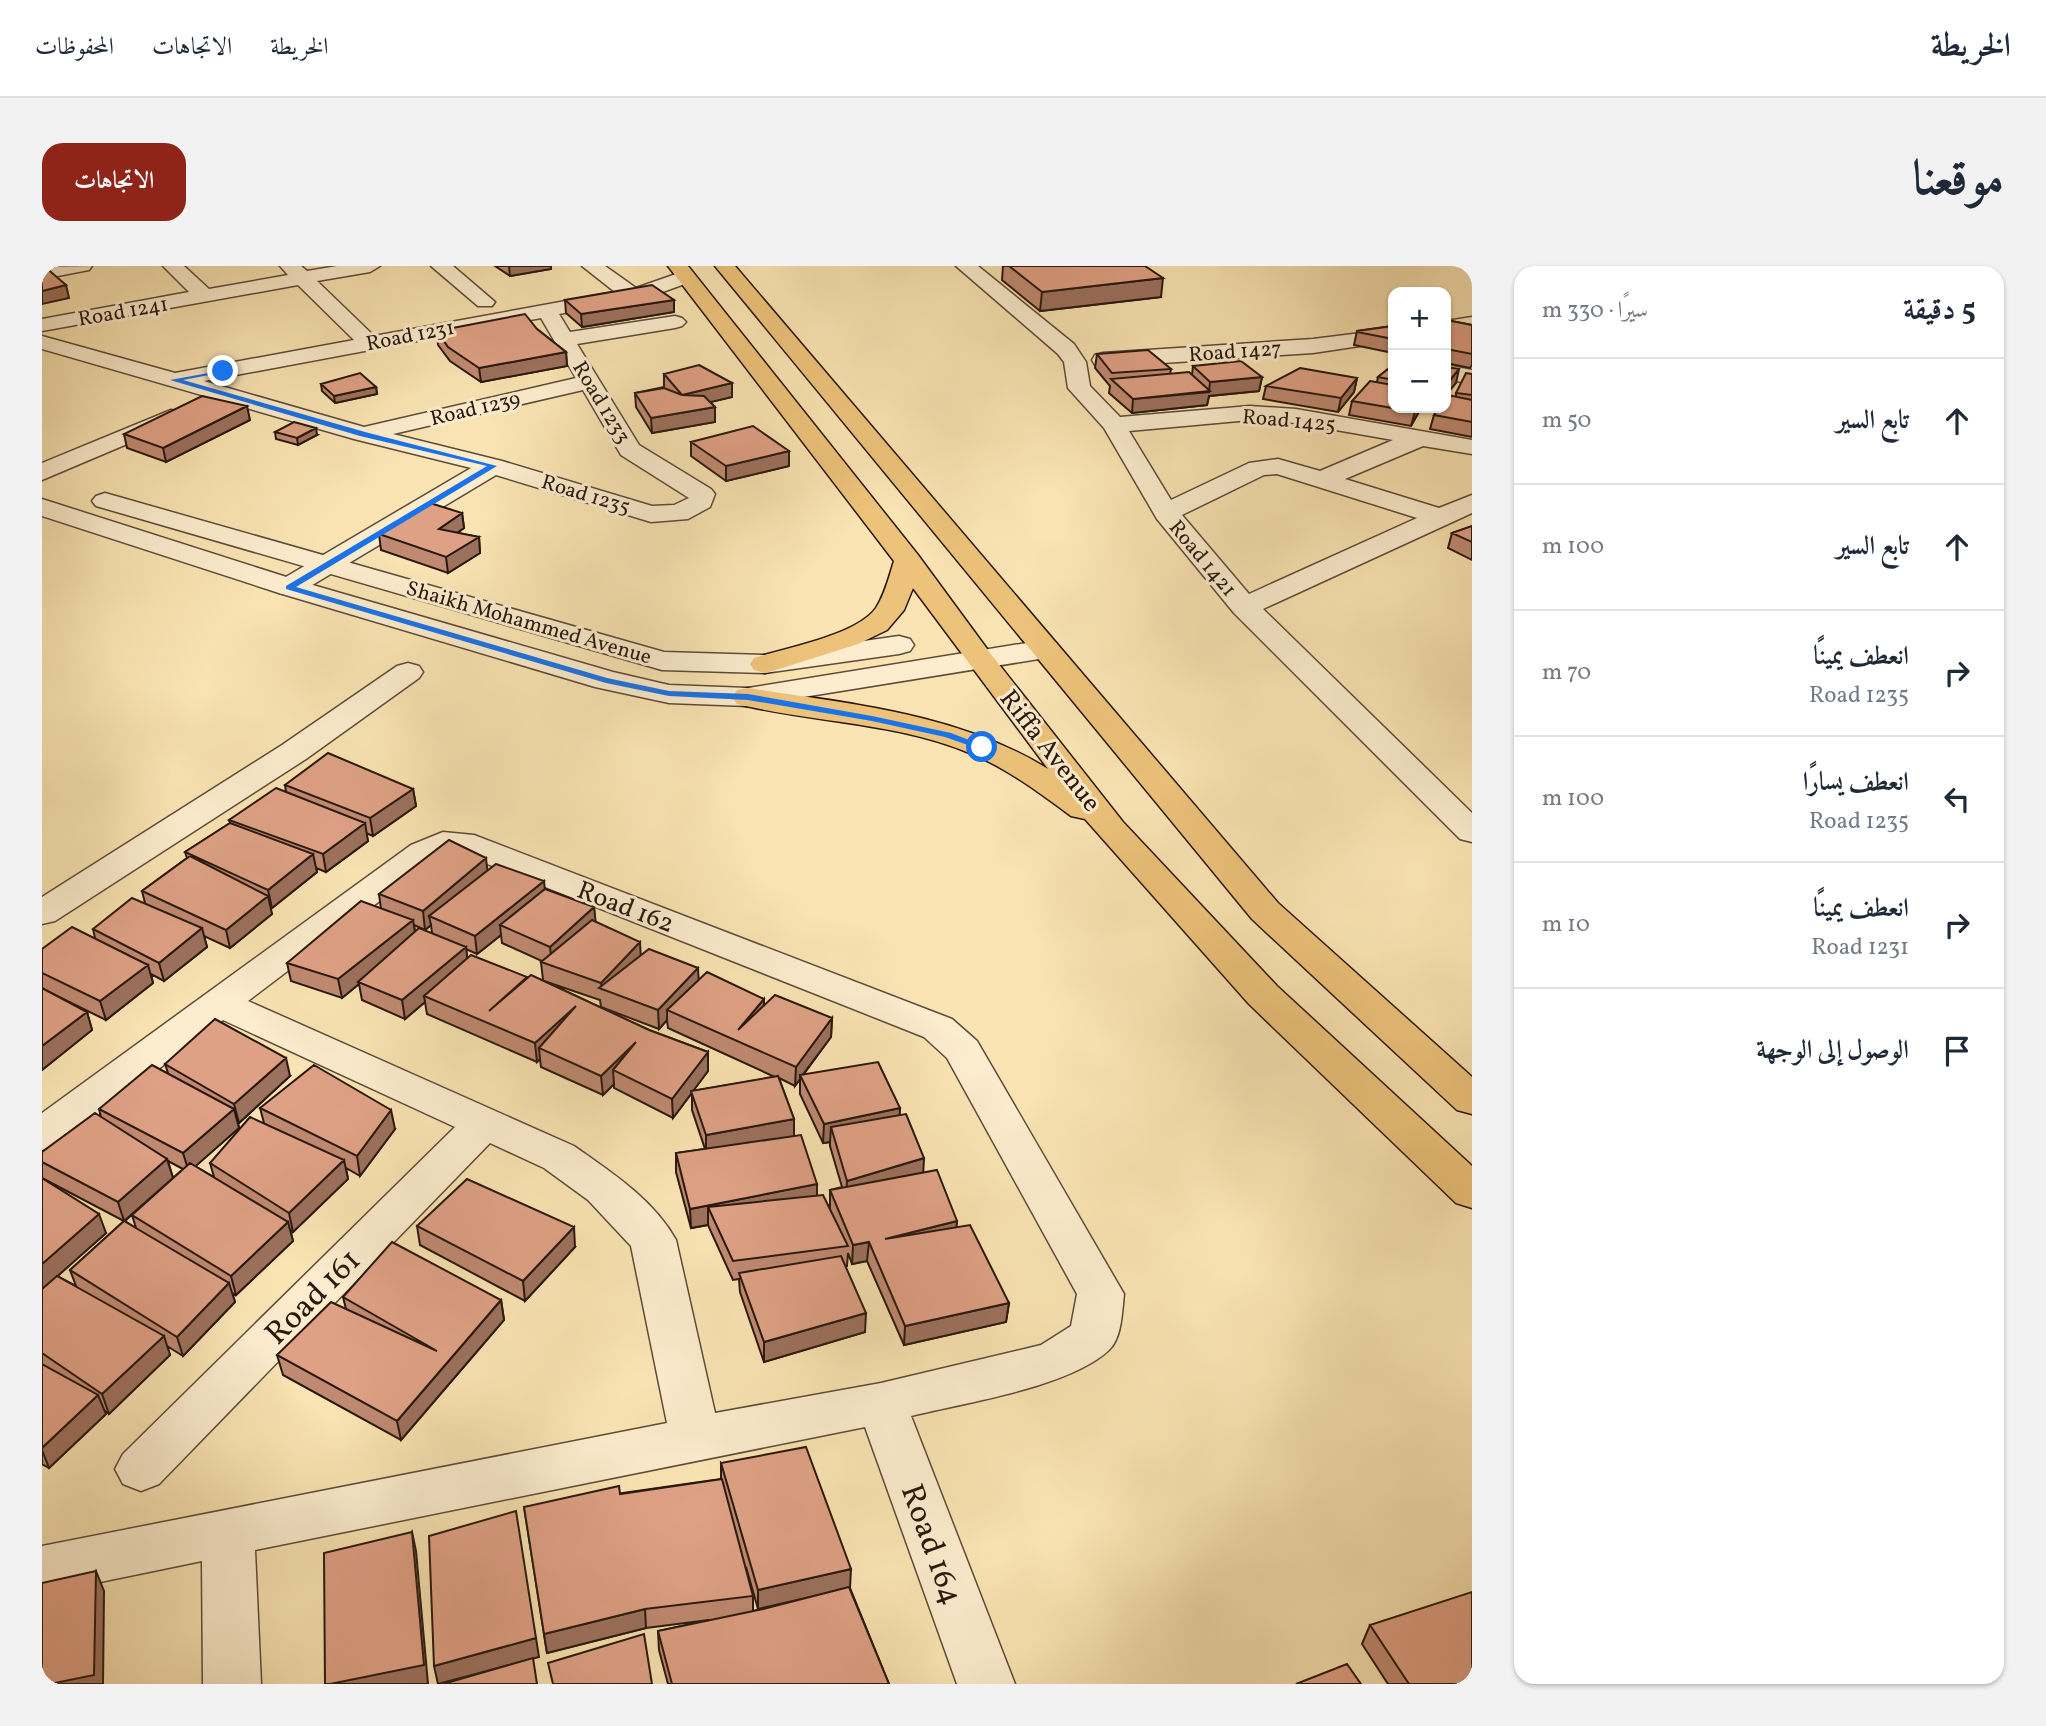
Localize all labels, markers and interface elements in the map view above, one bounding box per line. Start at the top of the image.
text: الخريطة [1931,25,2011,71]
text: المحفوظات [35,31,114,65]
text: الاتجاهات [152,31,232,65]
text: الخريطة [270,31,329,65]
button: الاتجاهات [42,143,186,221]
text: موقعنا [1912,147,2004,216]
map controls [1388,287,1451,413]
button: + [1388,287,1451,350]
street label: Road 1241 [76,290,171,335]
text: 5 دقيقة [1903,290,1976,332]
text: سيرًا · 330 m [1542,295,1648,327]
street label: Road 1231 [364,314,457,359]
street label: Road 1427 [1188,335,1283,370]
button: − [1388,350,1451,413]
route end [207,355,238,386]
street label: Road 1233 [565,356,637,450]
street label: Road 1239 [427,385,523,434]
icon: ahead [1938,402,1976,440]
street label: Road 1425 [1241,403,1337,440]
text: تابع السير [1836,403,1909,439]
text: 50 m [1542,405,1591,437]
street label: Road 1235 [538,468,633,523]
street label: Road 1421 [1161,515,1242,603]
icon: ahead [1938,528,1976,566]
text: تابع السير [1836,529,1909,565]
text: 100 m [1542,531,1604,563]
street label: Shaikh Mohammed Avenue [403,574,655,672]
text: انعطف يمينًا [1813,639,1909,675]
icon: right [1938,654,1976,692]
text: 70 m [1542,657,1591,689]
text: Road 1235 [1809,680,1909,712]
street label: Riffa Avenue [990,683,1109,820]
route start [966,731,997,762]
text: انعطف يسارًا [1803,765,1909,801]
icon: left [1938,780,1976,818]
text: 100 m [1542,783,1604,815]
text: Road 1235 [1809,806,1909,838]
street label: Road 162 [572,873,679,943]
text: انعطف يمينًا [1813,891,1909,927]
icon: right [1938,906,1976,944]
text: 10 m [1542,909,1590,941]
text: Road 1231 [1811,932,1909,964]
icon: arrive [1938,1032,1976,1070]
text: الوصول إلى الوجهة [1756,1033,1909,1069]
street label: Road 161 [256,1240,372,1356]
street label: Road 164 [888,1479,972,1611]

